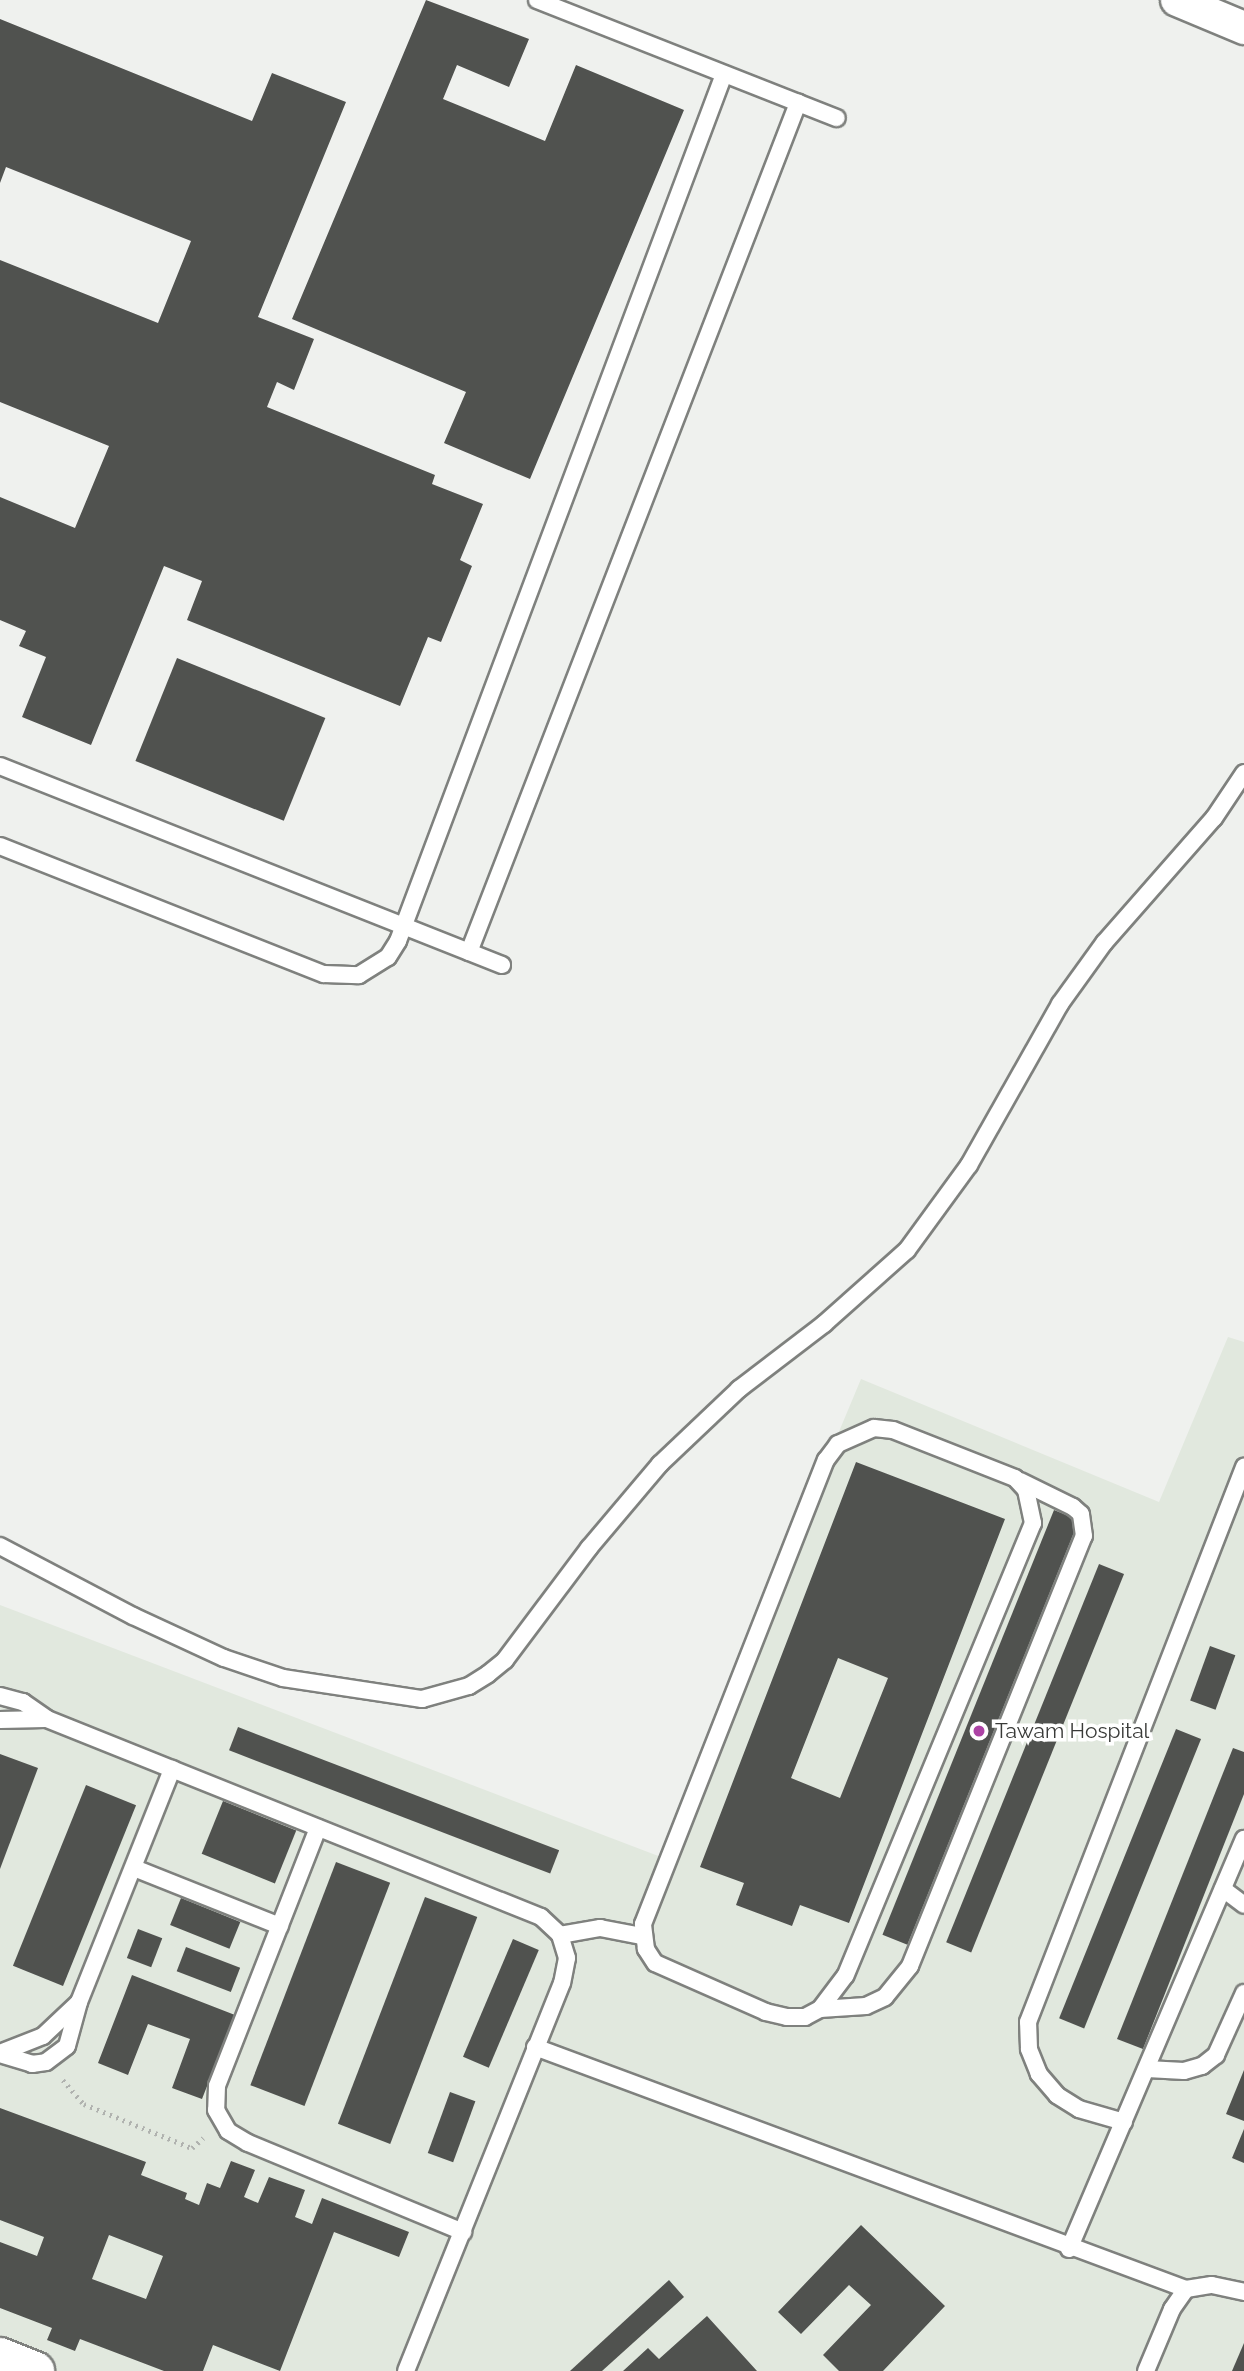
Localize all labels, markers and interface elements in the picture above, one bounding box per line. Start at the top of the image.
place label: Tawam Hospital [995,1718,1149,1744]
marker: Tawam Hospital [969,1721,989,1741]

